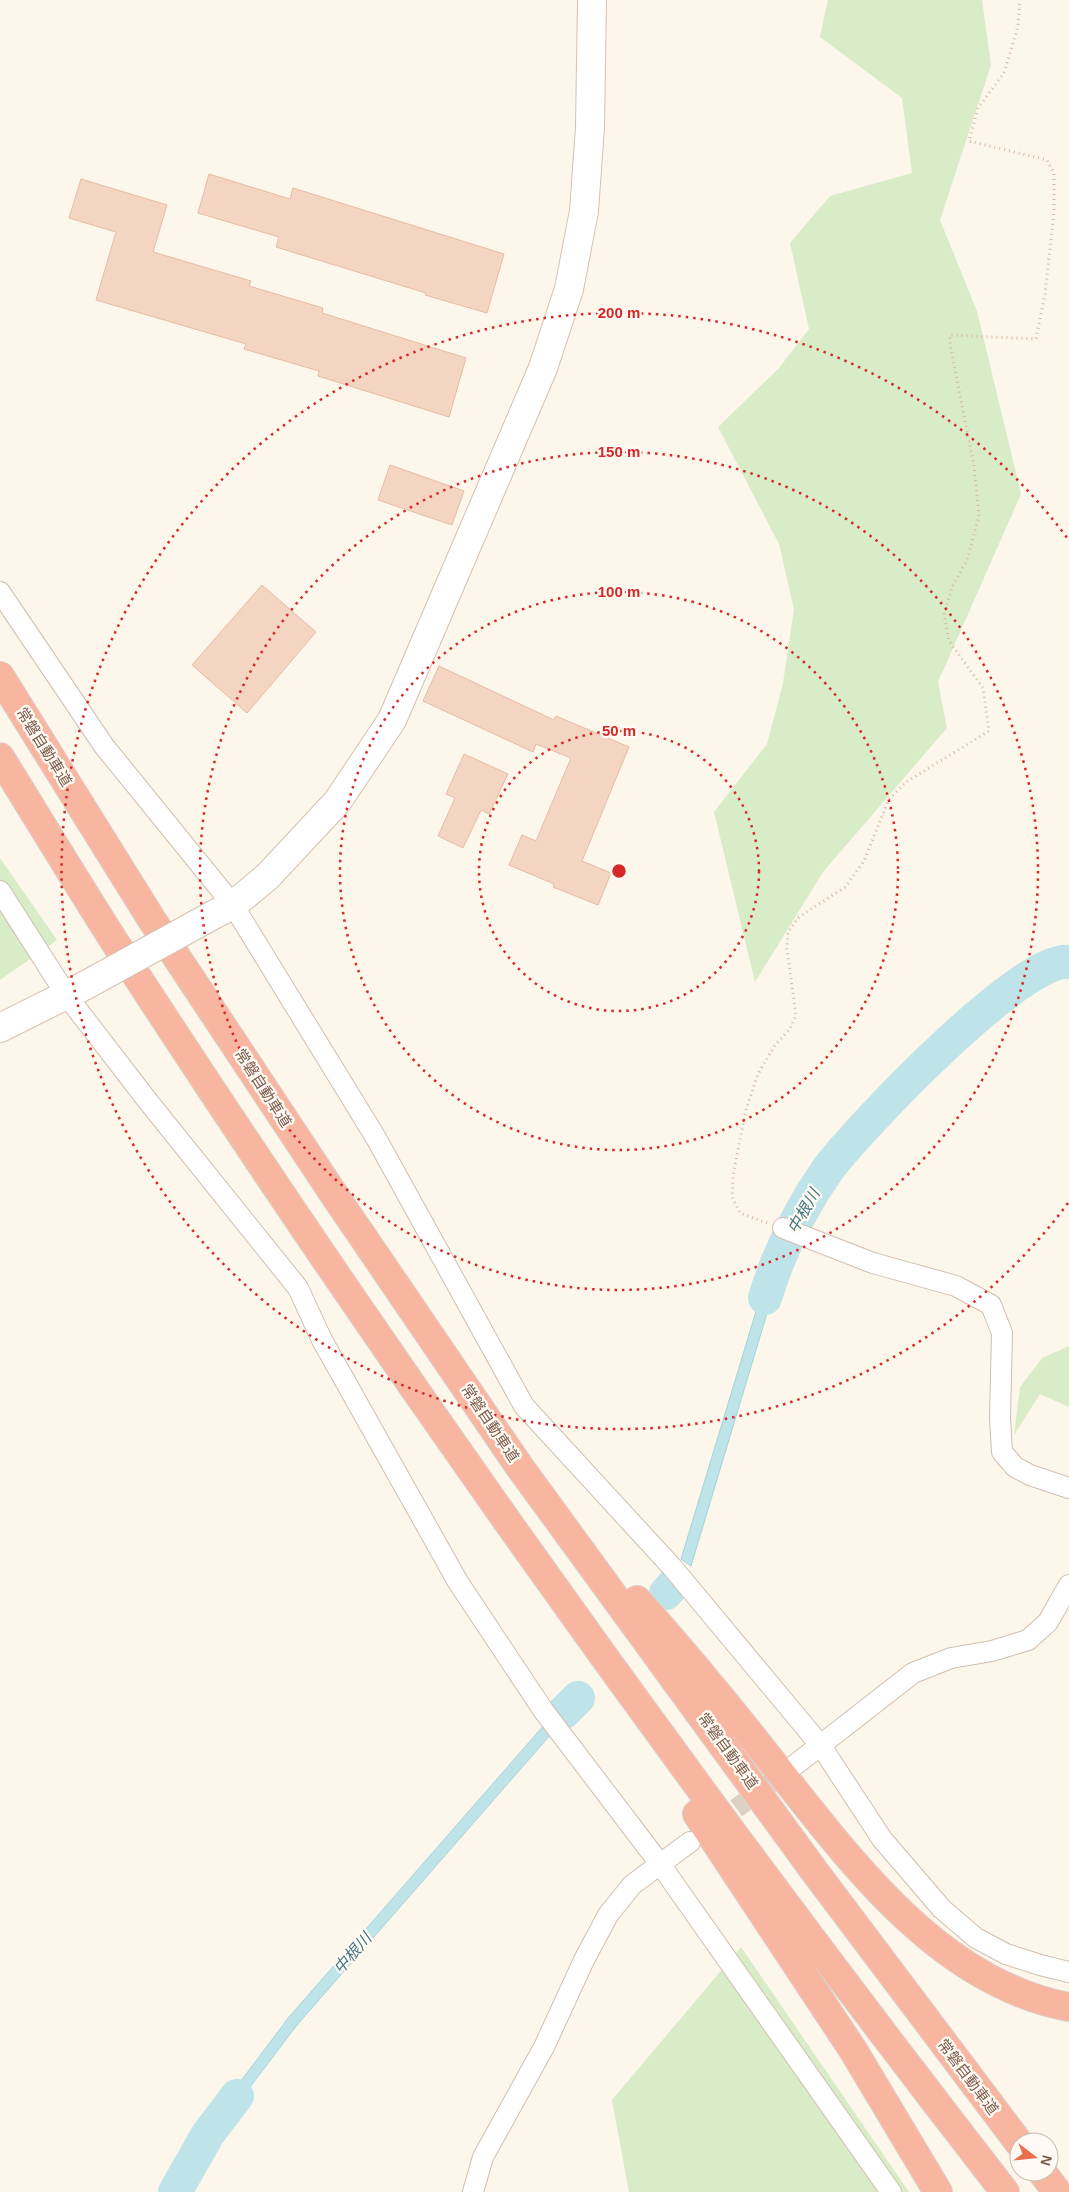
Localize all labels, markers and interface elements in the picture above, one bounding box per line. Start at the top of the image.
text: 200 m [598,304,640,321]
text: 150 m [598,443,640,460]
text: 100 m [598,583,640,600]
street label: 常磐自動車道 [13,704,75,789]
text: 50 m [602,722,636,739]
centre of rings [610,862,628,880]
street label: 常磐自動車道 [232,1045,295,1130]
water label: 中根川 [784,1184,824,1236]
street label: 常磐自動車道 [458,1381,523,1465]
street label: 常磐自動車道 [695,1709,762,1792]
water label: 中根川 [330,1928,376,1977]
street label: 常磐自動車道 [935,2036,1002,2118]
north arrow [1009,2132,1059,2182]
text: N [1037,2154,1056,2168]

